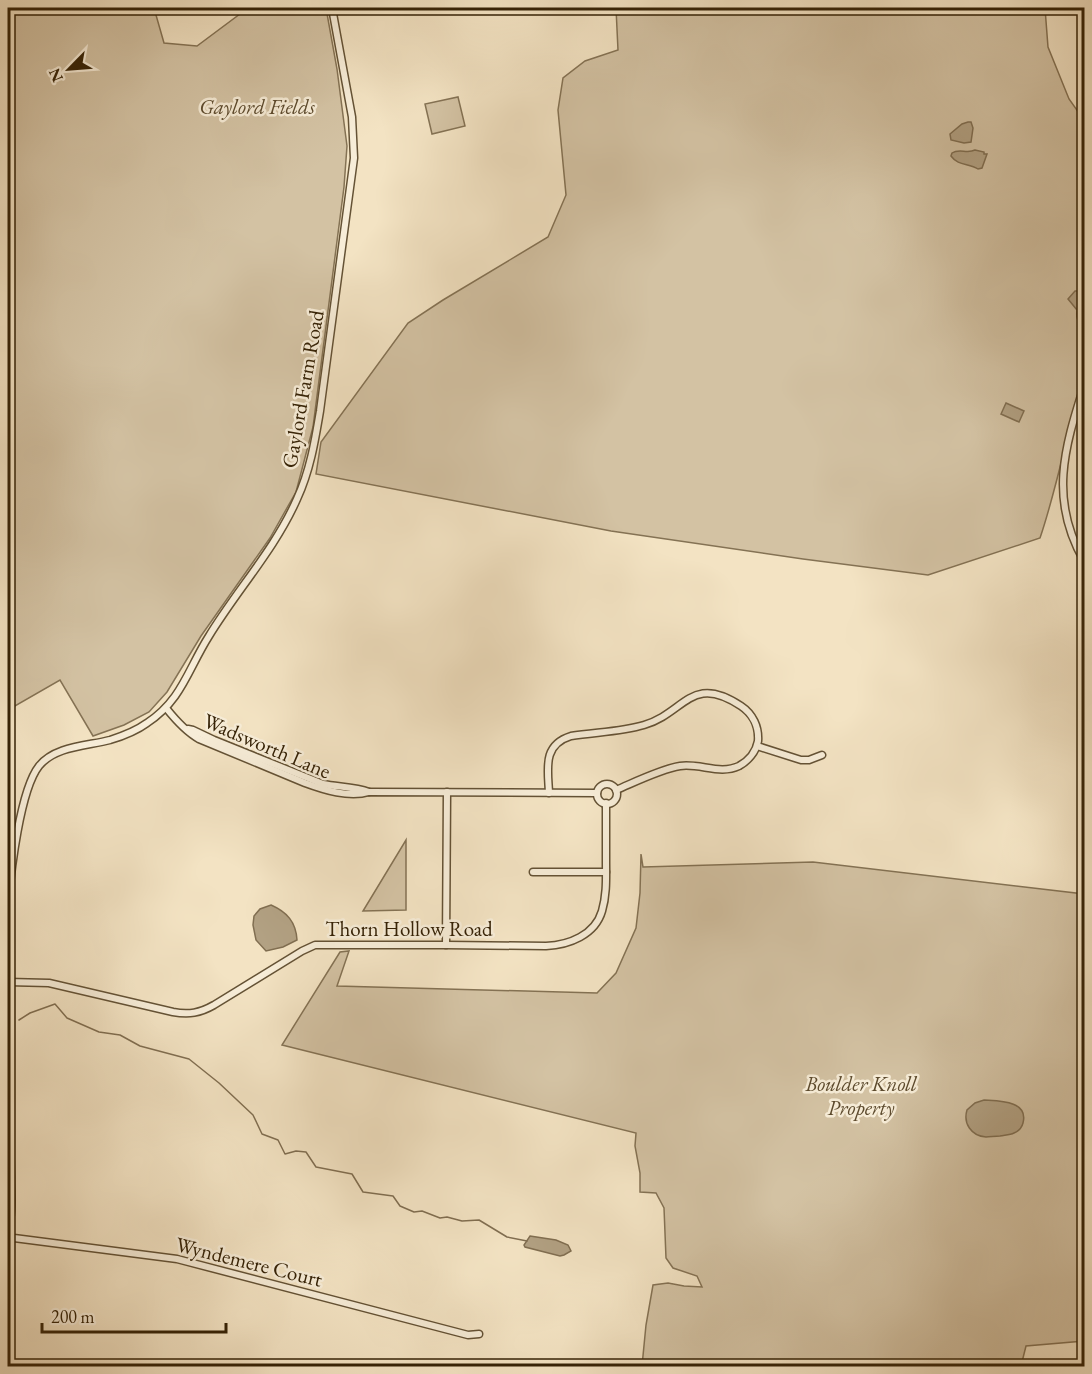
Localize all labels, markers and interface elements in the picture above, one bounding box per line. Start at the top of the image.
north arrow [39,39,99,99]
text: N [44,65,68,85]
park label: Gaylord Fields [199,93,315,120]
street label: Gaylord Farm Road [275,307,330,470]
street label: Wadsworth Lane [199,707,335,784]
street label: Thorn Hollow Road [325,915,493,942]
park label: Boulder Knoll Property [804,1070,918,1121]
street label: Wyndemere Court [173,1230,326,1293]
scale bar [42,1296,226,1334]
text: 200 m [51,1305,95,1328]

